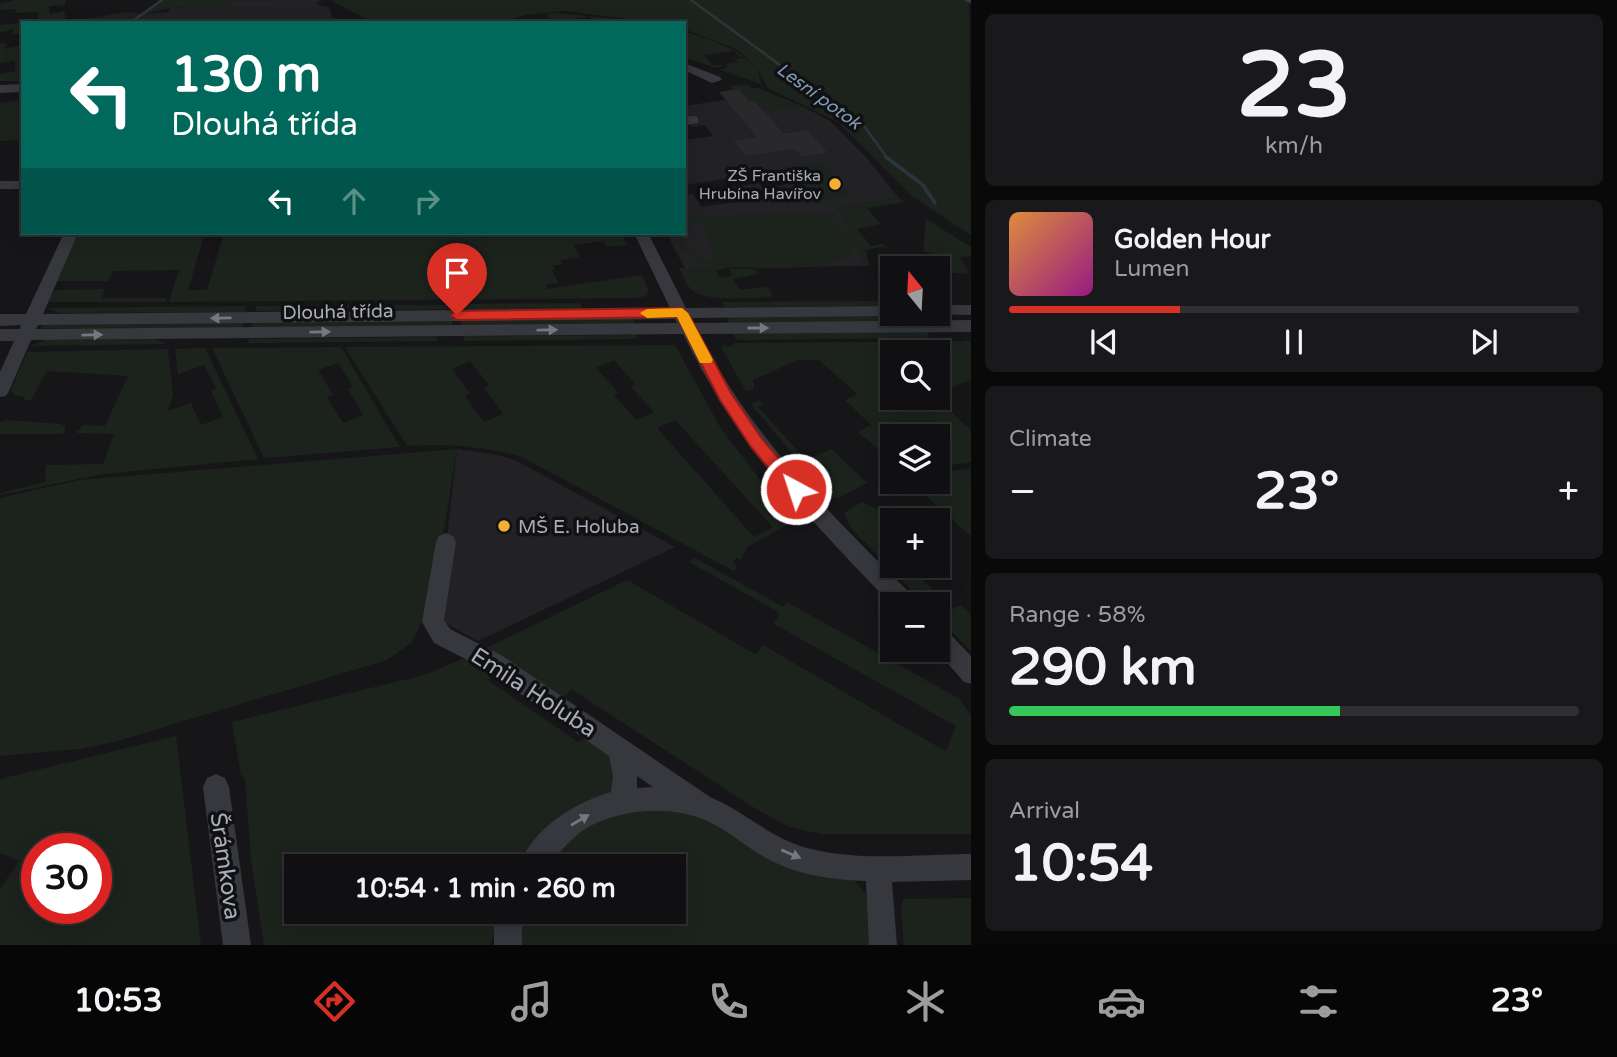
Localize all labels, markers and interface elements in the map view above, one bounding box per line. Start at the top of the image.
text: 23 [1237,31,1351,141]
text: 130 m [171,46,321,105]
icon: left [56,49,147,140]
water label: Lesní potok [772,58,866,135]
text: Dlouhá třída [171,106,358,144]
text: km/h [1265,132,1323,160]
place label: ZŠ Františka Hrubína Havířov [699,166,822,204]
marker: ZŠ Františka Hrubína Havířov [827,176,843,192]
icon: left [262,182,300,220]
icon: ahead [335,182,373,220]
icon: right [408,182,446,220]
text: Golden Hour [1114,224,1271,255]
pin [427,243,487,315]
icon: arrive [438,254,476,292]
text: Lumen [1114,255,1189,283]
north arrow [880,256,950,326]
map controls [880,256,950,662]
street label: Dlouhá třída [282,300,394,324]
one-way arrow [210,312,232,323]
one-way arrow [747,322,769,334]
icon: previous [1085,323,1123,361]
icon: pause [1275,323,1313,361]
icon: next [1465,323,1503,361]
one-way arrow [536,324,558,336]
one-way arrow [309,326,331,338]
one-way arrow [81,329,103,340]
button: search [880,340,950,410]
button: layers [880,424,950,494]
text: Climate [1009,425,1092,453]
position arrow [759,452,833,526]
text: 23° [1254,460,1339,523]
text: − [1009,469,1036,515]
text: + [1558,469,1579,515]
button: + [880,508,950,578]
place label: MŠ E. Holuba [518,516,640,538]
marker: MŠ E. Holuba [496,518,512,534]
button: − [880,592,950,662]
text: Range · 58% [1009,601,1145,629]
text: 290 km [1009,636,1197,699]
street label: Emila Holuba [465,642,602,744]
text: Arrival [1009,797,1080,825]
street label: Šrámkova [204,811,246,922]
one-way arrow [571,814,590,826]
text: 10:54 [1009,832,1153,895]
speed limit sign: 30 [21,833,112,924]
one-way arrow [781,848,801,860]
text: 10:54 · 1 min · 260 m [354,873,616,904]
icon: directions [310,977,359,1026]
icon: music [507,977,556,1026]
icon: phone [704,977,753,1026]
icon: climate [901,977,950,1026]
icon: car [1097,977,1146,1026]
icon: filters [1294,977,1343,1026]
text: 10:53 [74,982,163,1020]
text: 23° [1491,982,1543,1020]

